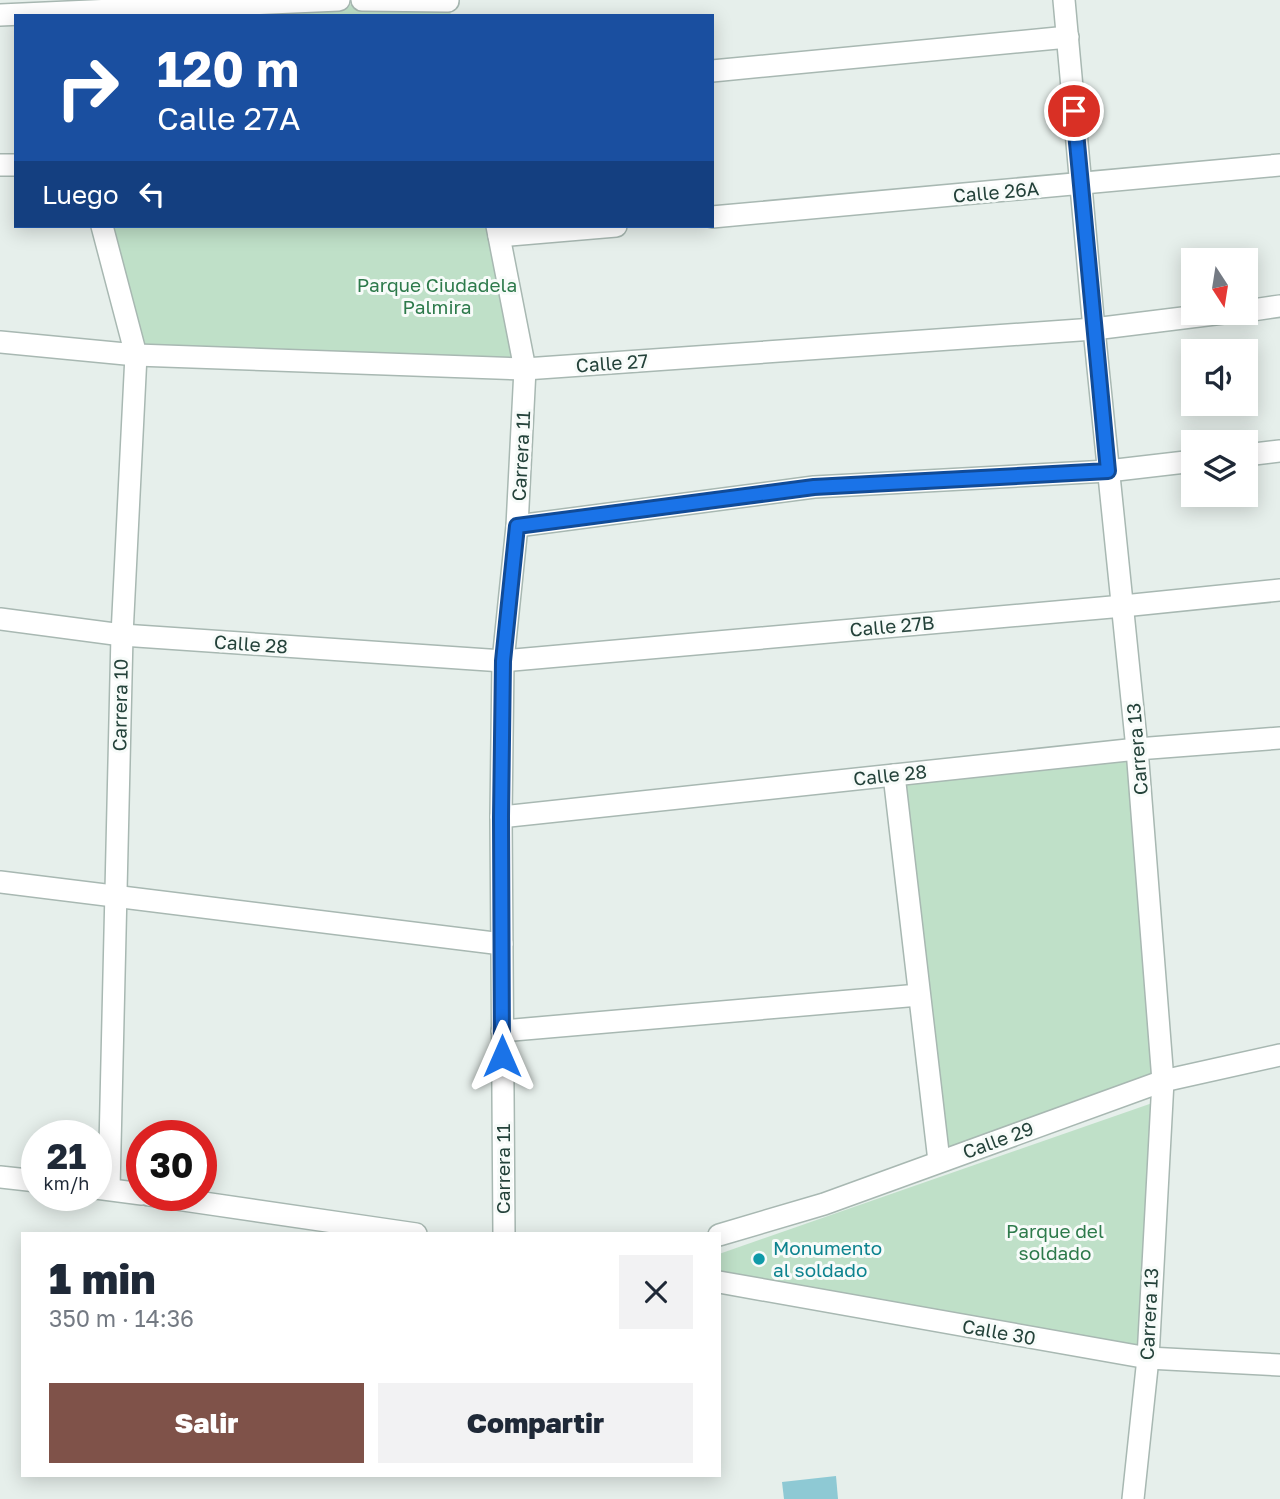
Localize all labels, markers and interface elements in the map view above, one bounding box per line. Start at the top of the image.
text: 120 m [157,39,299,98]
icon: right [42,42,133,133]
pin [1044,81,1104,141]
icon: arrive [1055,92,1093,130]
text: Calle 27A [157,99,301,137]
icon: left [133,175,171,213]
street label: Calle 26A [952,176,1040,207]
text: Luego [42,179,119,210]
north arrow [1181,248,1258,326]
map controls [1181,248,1258,507]
park label: Parque Ciudadela Palmira [357,273,517,318]
button: sound [1181,339,1258,416]
street label: Calle 27 [575,349,649,377]
street label: Carrera 11 [507,410,534,502]
button: layers [1181,430,1258,507]
street label: Calle 27B [849,610,935,641]
street label: Calle 28 [213,629,289,658]
street label: Carrera 10 [107,658,132,752]
street label: Carrera 13 [1121,702,1152,796]
street label: Calle 28 [852,759,928,790]
position arrow [465,1019,539,1093]
street label: Calle 29 [959,1116,1036,1163]
speed limit sign: 30 [126,1120,217,1211]
street label: Carrera 11 [491,1124,514,1214]
text: 21 [47,1135,86,1177]
text: km/h [44,1172,89,1194]
park label: Parque del soldado [1006,1219,1104,1264]
place label: Monumento al soldado [773,1236,882,1281]
marker: Monumento al soldado [751,1251,767,1267]
text: 1 min [49,1253,156,1303]
button: close [619,1255,693,1329]
street label: Carrera 13 [1135,1267,1162,1361]
text: 350 m · 14:36 [49,1304,194,1332]
street label: Calle 30 [961,1314,1038,1349]
button: Salir [49,1383,364,1463]
button: Compartir [378,1383,693,1463]

